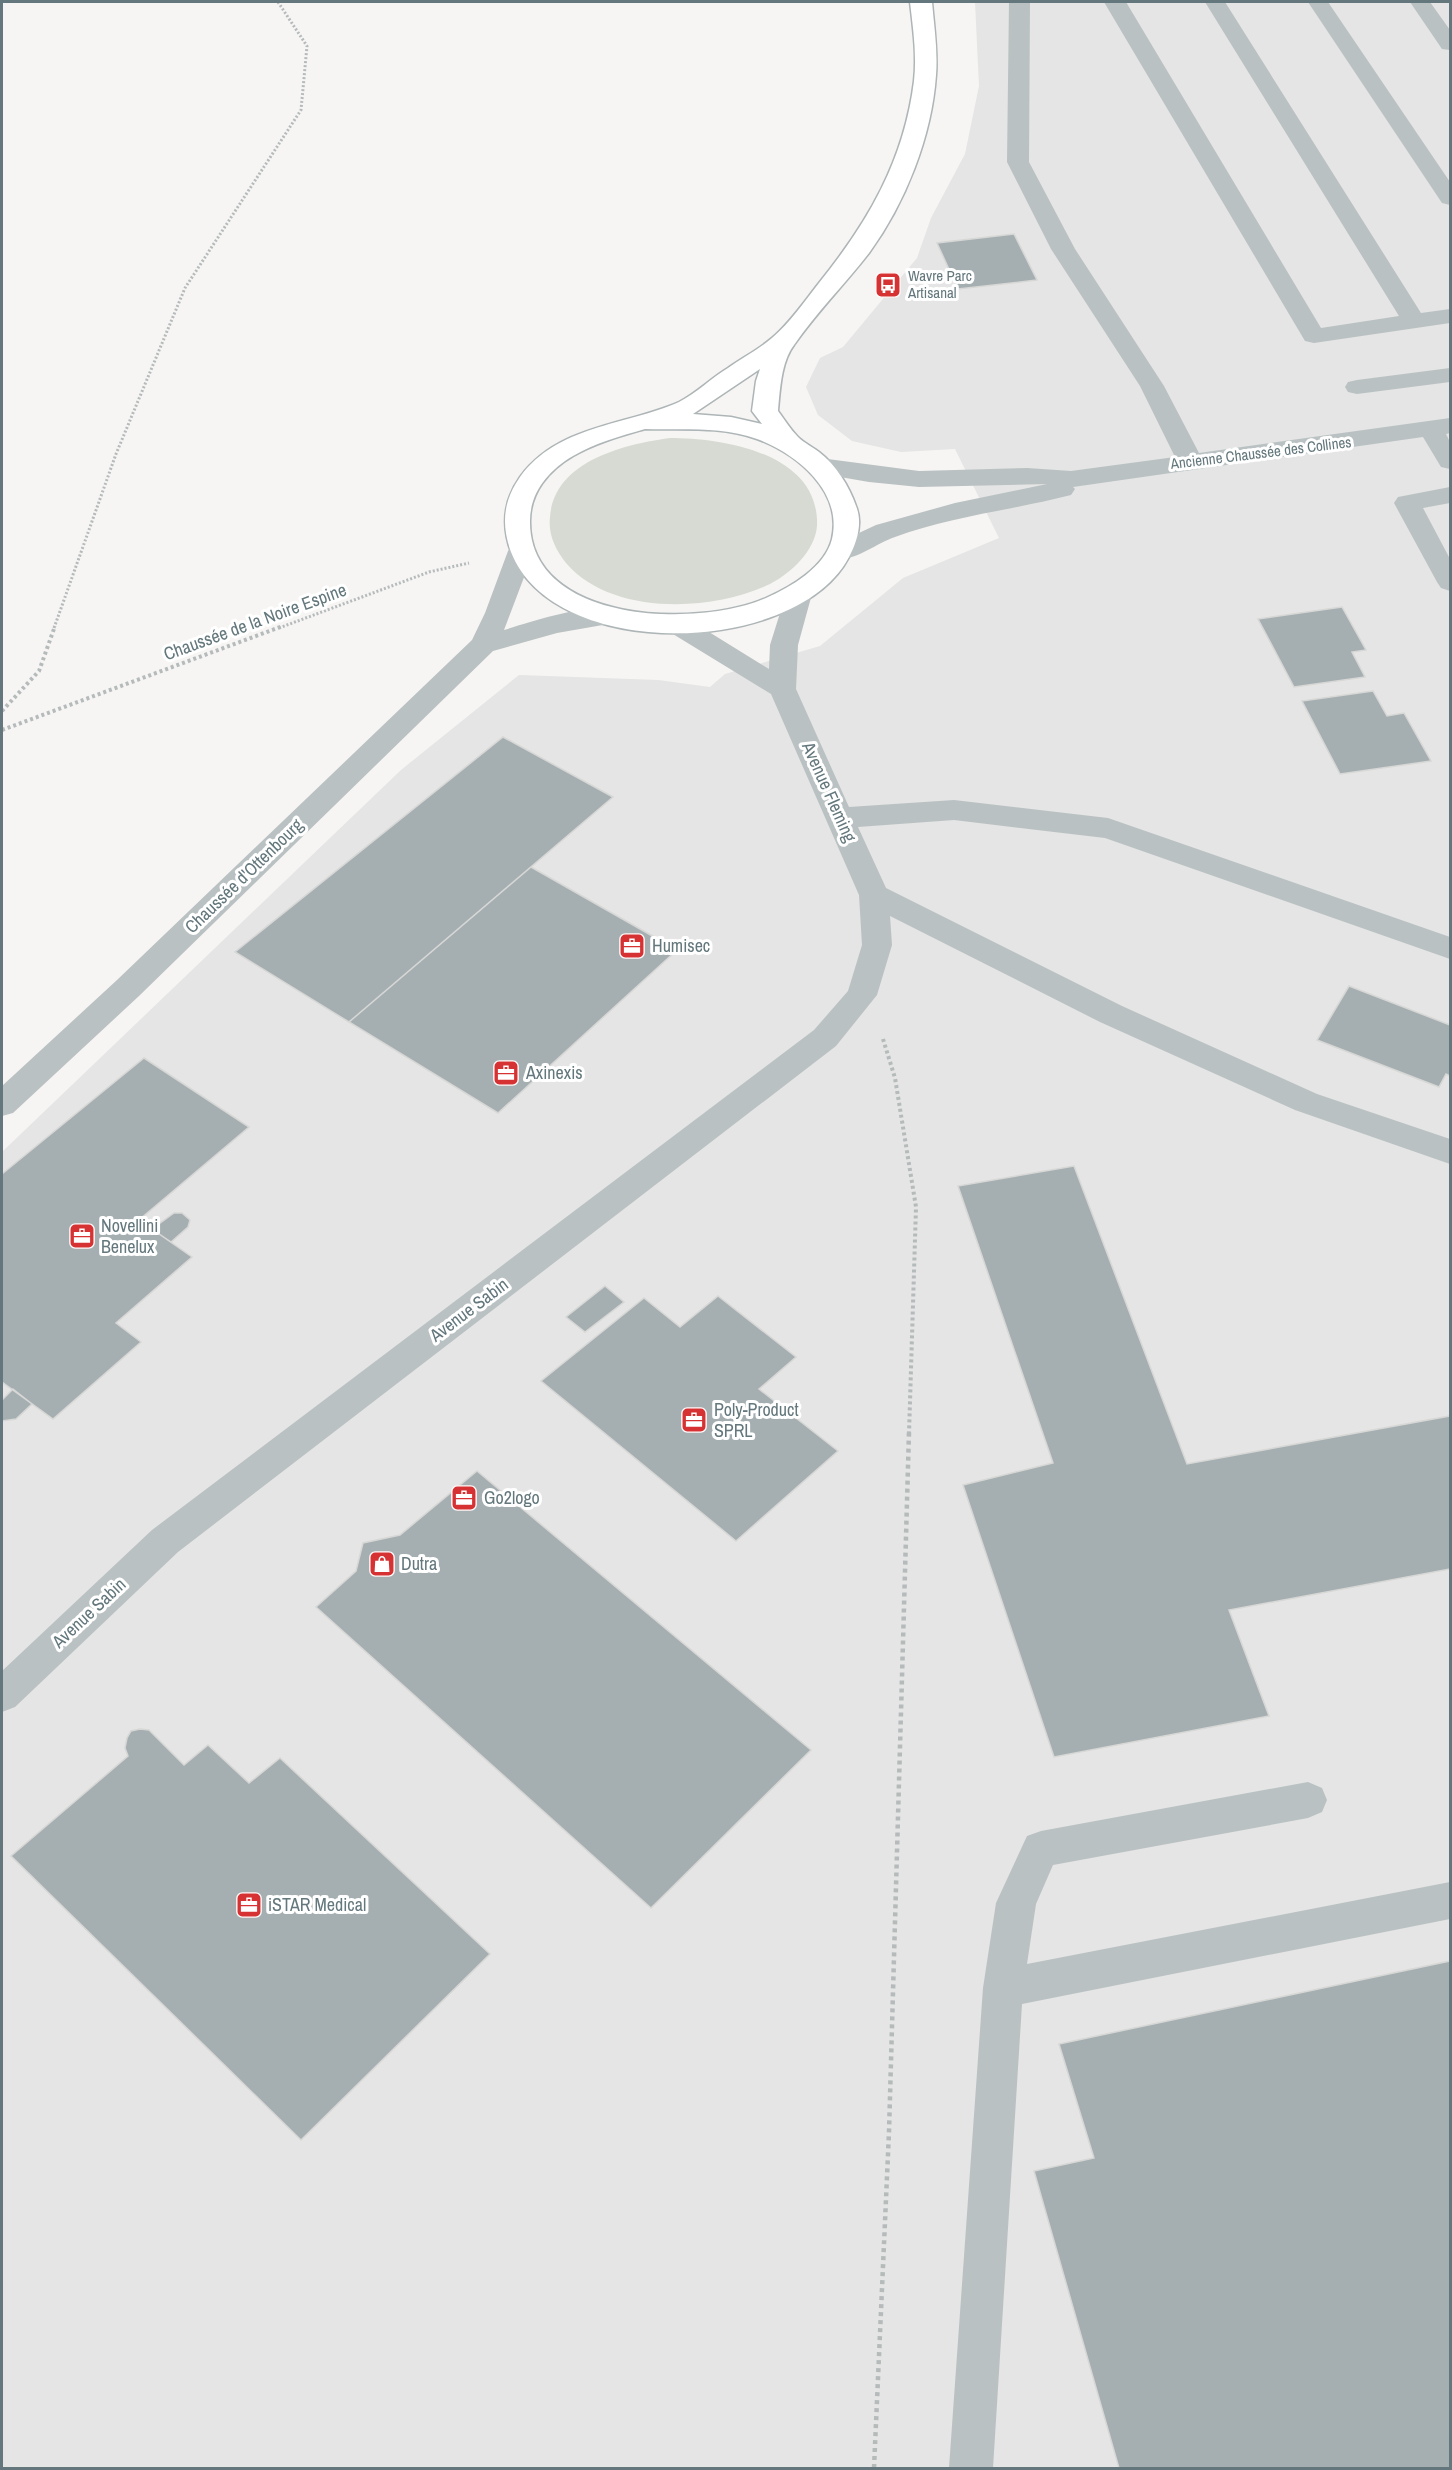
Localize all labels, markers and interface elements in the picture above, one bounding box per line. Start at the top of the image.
place label: Wavre Parc Artisanal [907,265,972,303]
bus stop icon: Wavre Parc Artisanal [873,270,903,300]
street label: Ancienne Chaussée des Collines [1168,431,1352,474]
street label: Chaussée de la Noire Espine [160,577,350,666]
street label: Avenue Fleming [796,737,863,847]
street label: Chaussée d'Ottenbourg [179,812,309,939]
office icon: Humisec [617,931,647,961]
place label: Humisec [652,933,710,958]
office icon: Axinexis [491,1058,521,1088]
place label: Axinexis [525,1060,583,1085]
place label: Novellini Benelux [101,1213,158,1259]
office icon: Novellini Benelux [67,1221,97,1251]
street label: Avenue Sabin [423,1272,513,1348]
place label: Poly-Product SPRL [714,1397,799,1443]
office icon: Poly-Product SPRL [679,1405,709,1435]
office icon: Go2logo [449,1483,479,1513]
place label: Go2logo [484,1485,540,1510]
shop icon: Dutra [367,1549,397,1579]
place label: Dutra [401,1551,437,1576]
street label: Avenue Sabin [46,1572,131,1654]
office icon: iSTAR Medical [234,1890,264,1920]
place label: iSTAR Medical [268,1892,366,1917]

